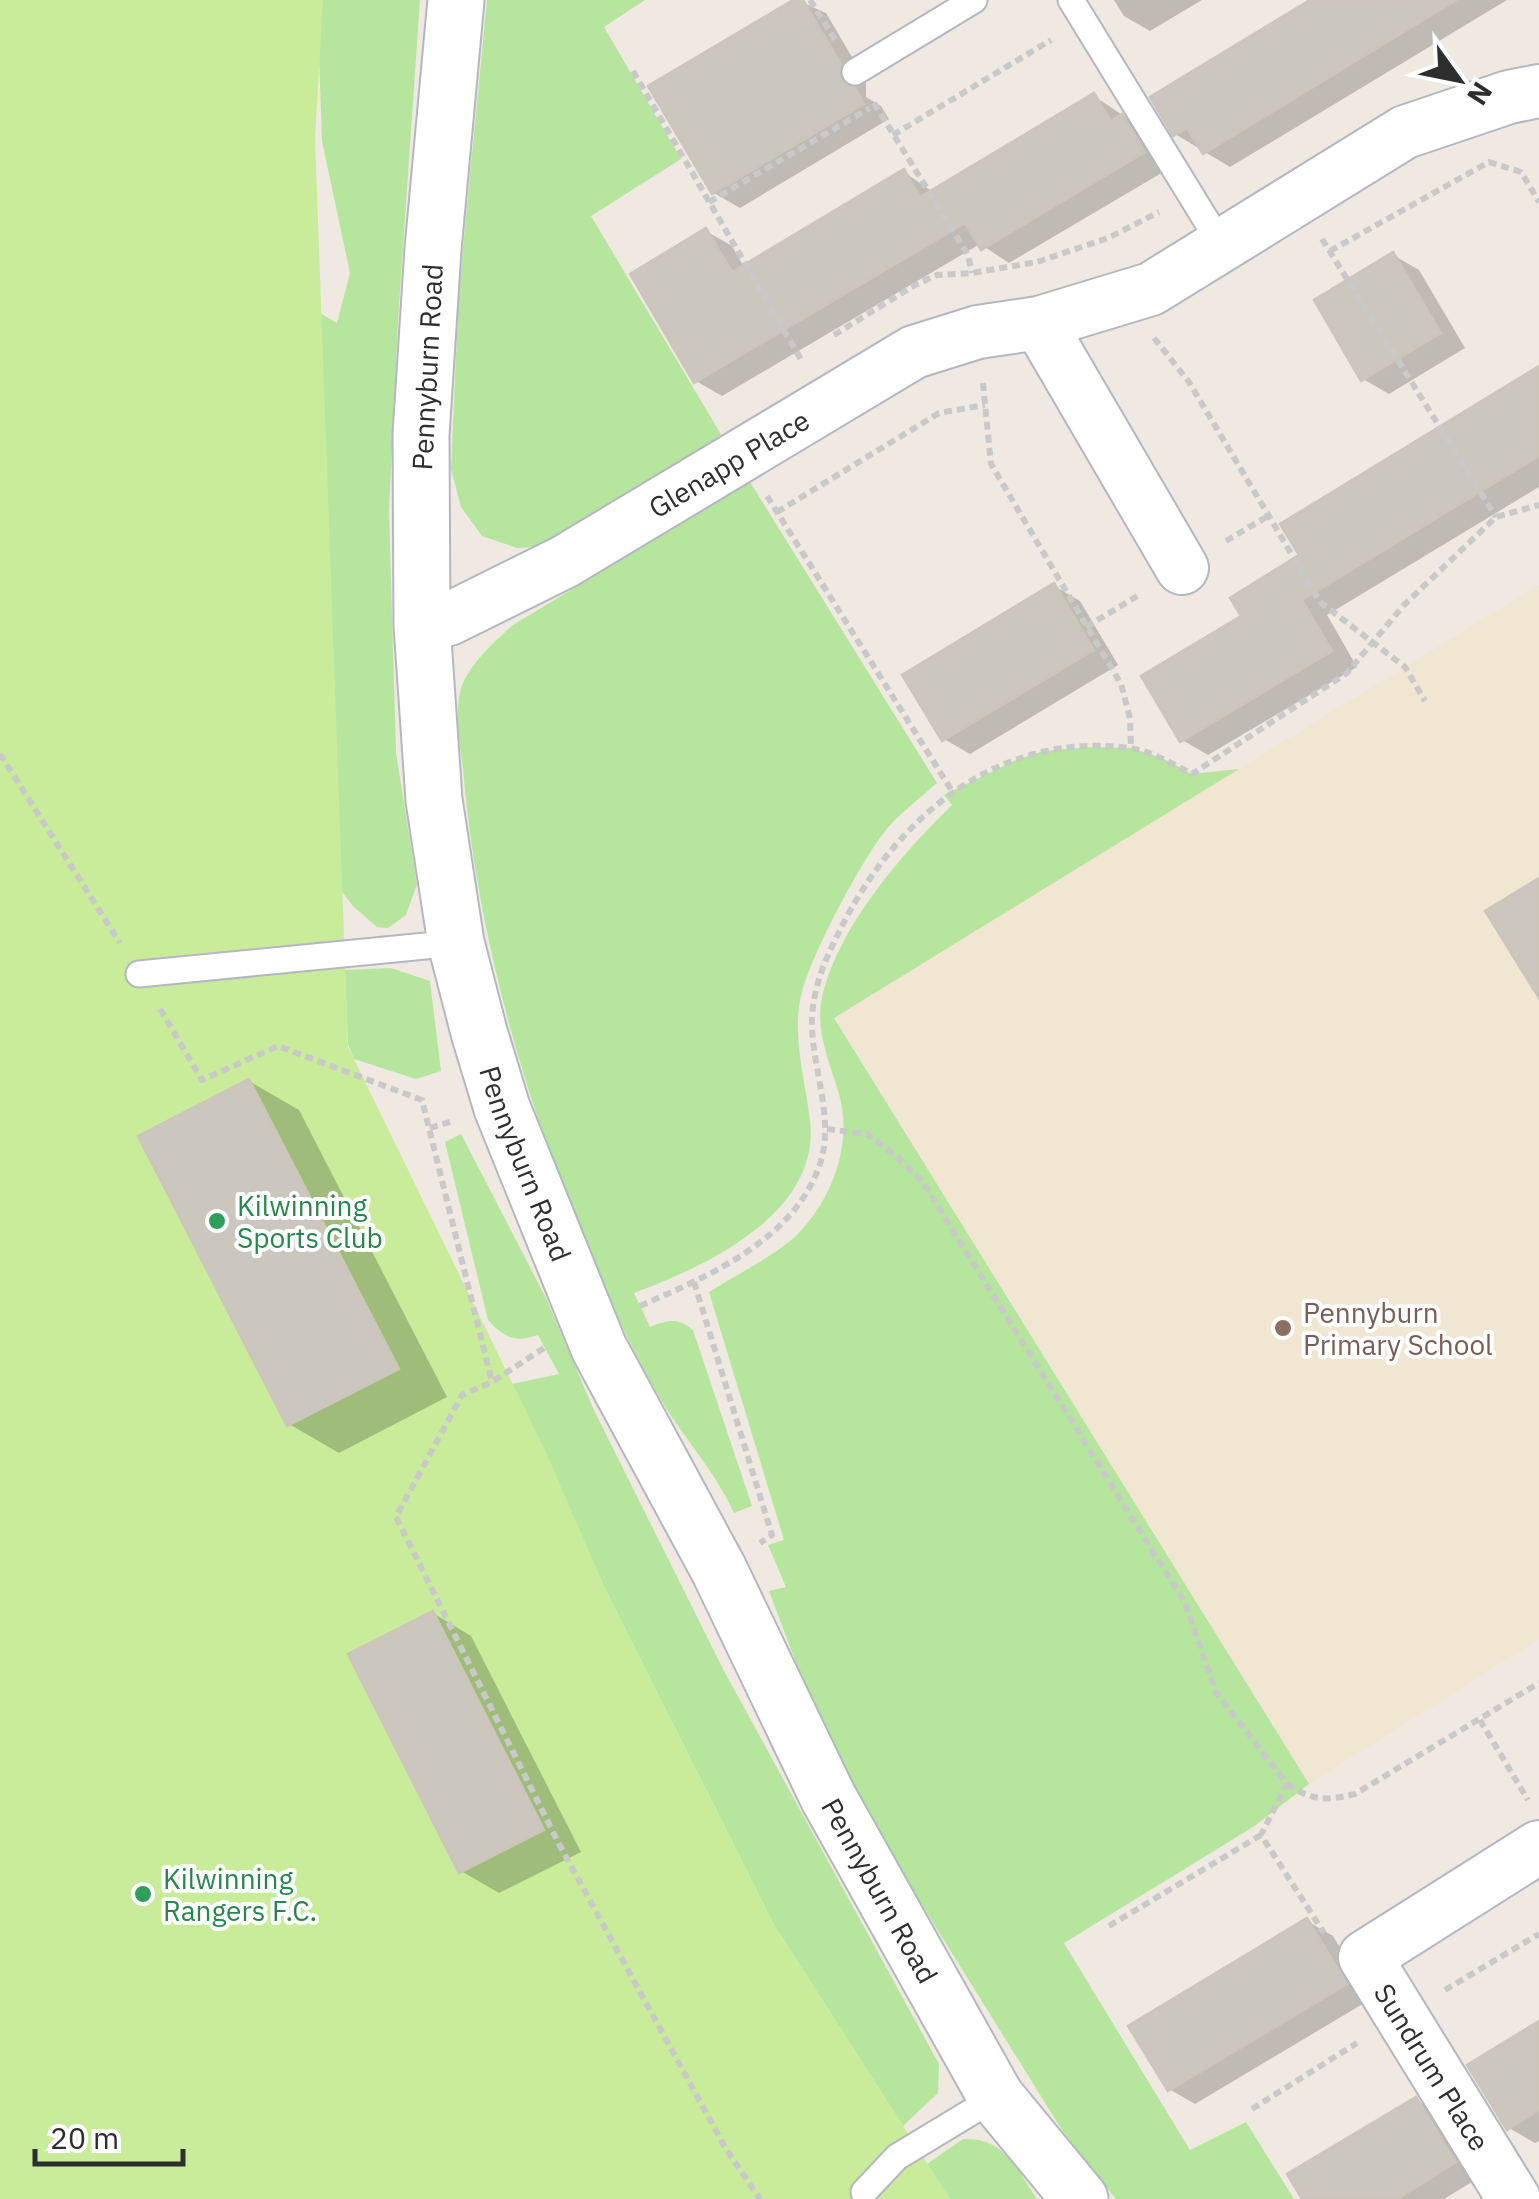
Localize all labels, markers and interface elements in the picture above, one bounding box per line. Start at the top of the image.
north arrow [1409,30,1509,130]
text: N [1459,75,1501,112]
street label: Pennyburn Road [403,263,451,471]
street label: Glenapp Place [641,401,816,526]
street label: Pennyburn Road [472,1061,580,1267]
place label: Kilwinning Sports Club [237,1187,383,1256]
marker: Kilwinning Sports Club [206,1210,228,1232]
place label: Pennyburn Primary School [1303,1294,1493,1363]
marker: Pennyburn Primary School [1272,1317,1294,1339]
street label: Pennyburn Road [814,1791,947,1990]
place label: Kilwinning Rangers F.C. [163,1860,317,1929]
marker: Kilwinning Rangers F.C. [132,1883,154,1905]
street label: Sundrum Place [1366,1976,1498,2158]
scale bar [35,2104,182,2166]
text: 20 m [50,2118,119,2157]

